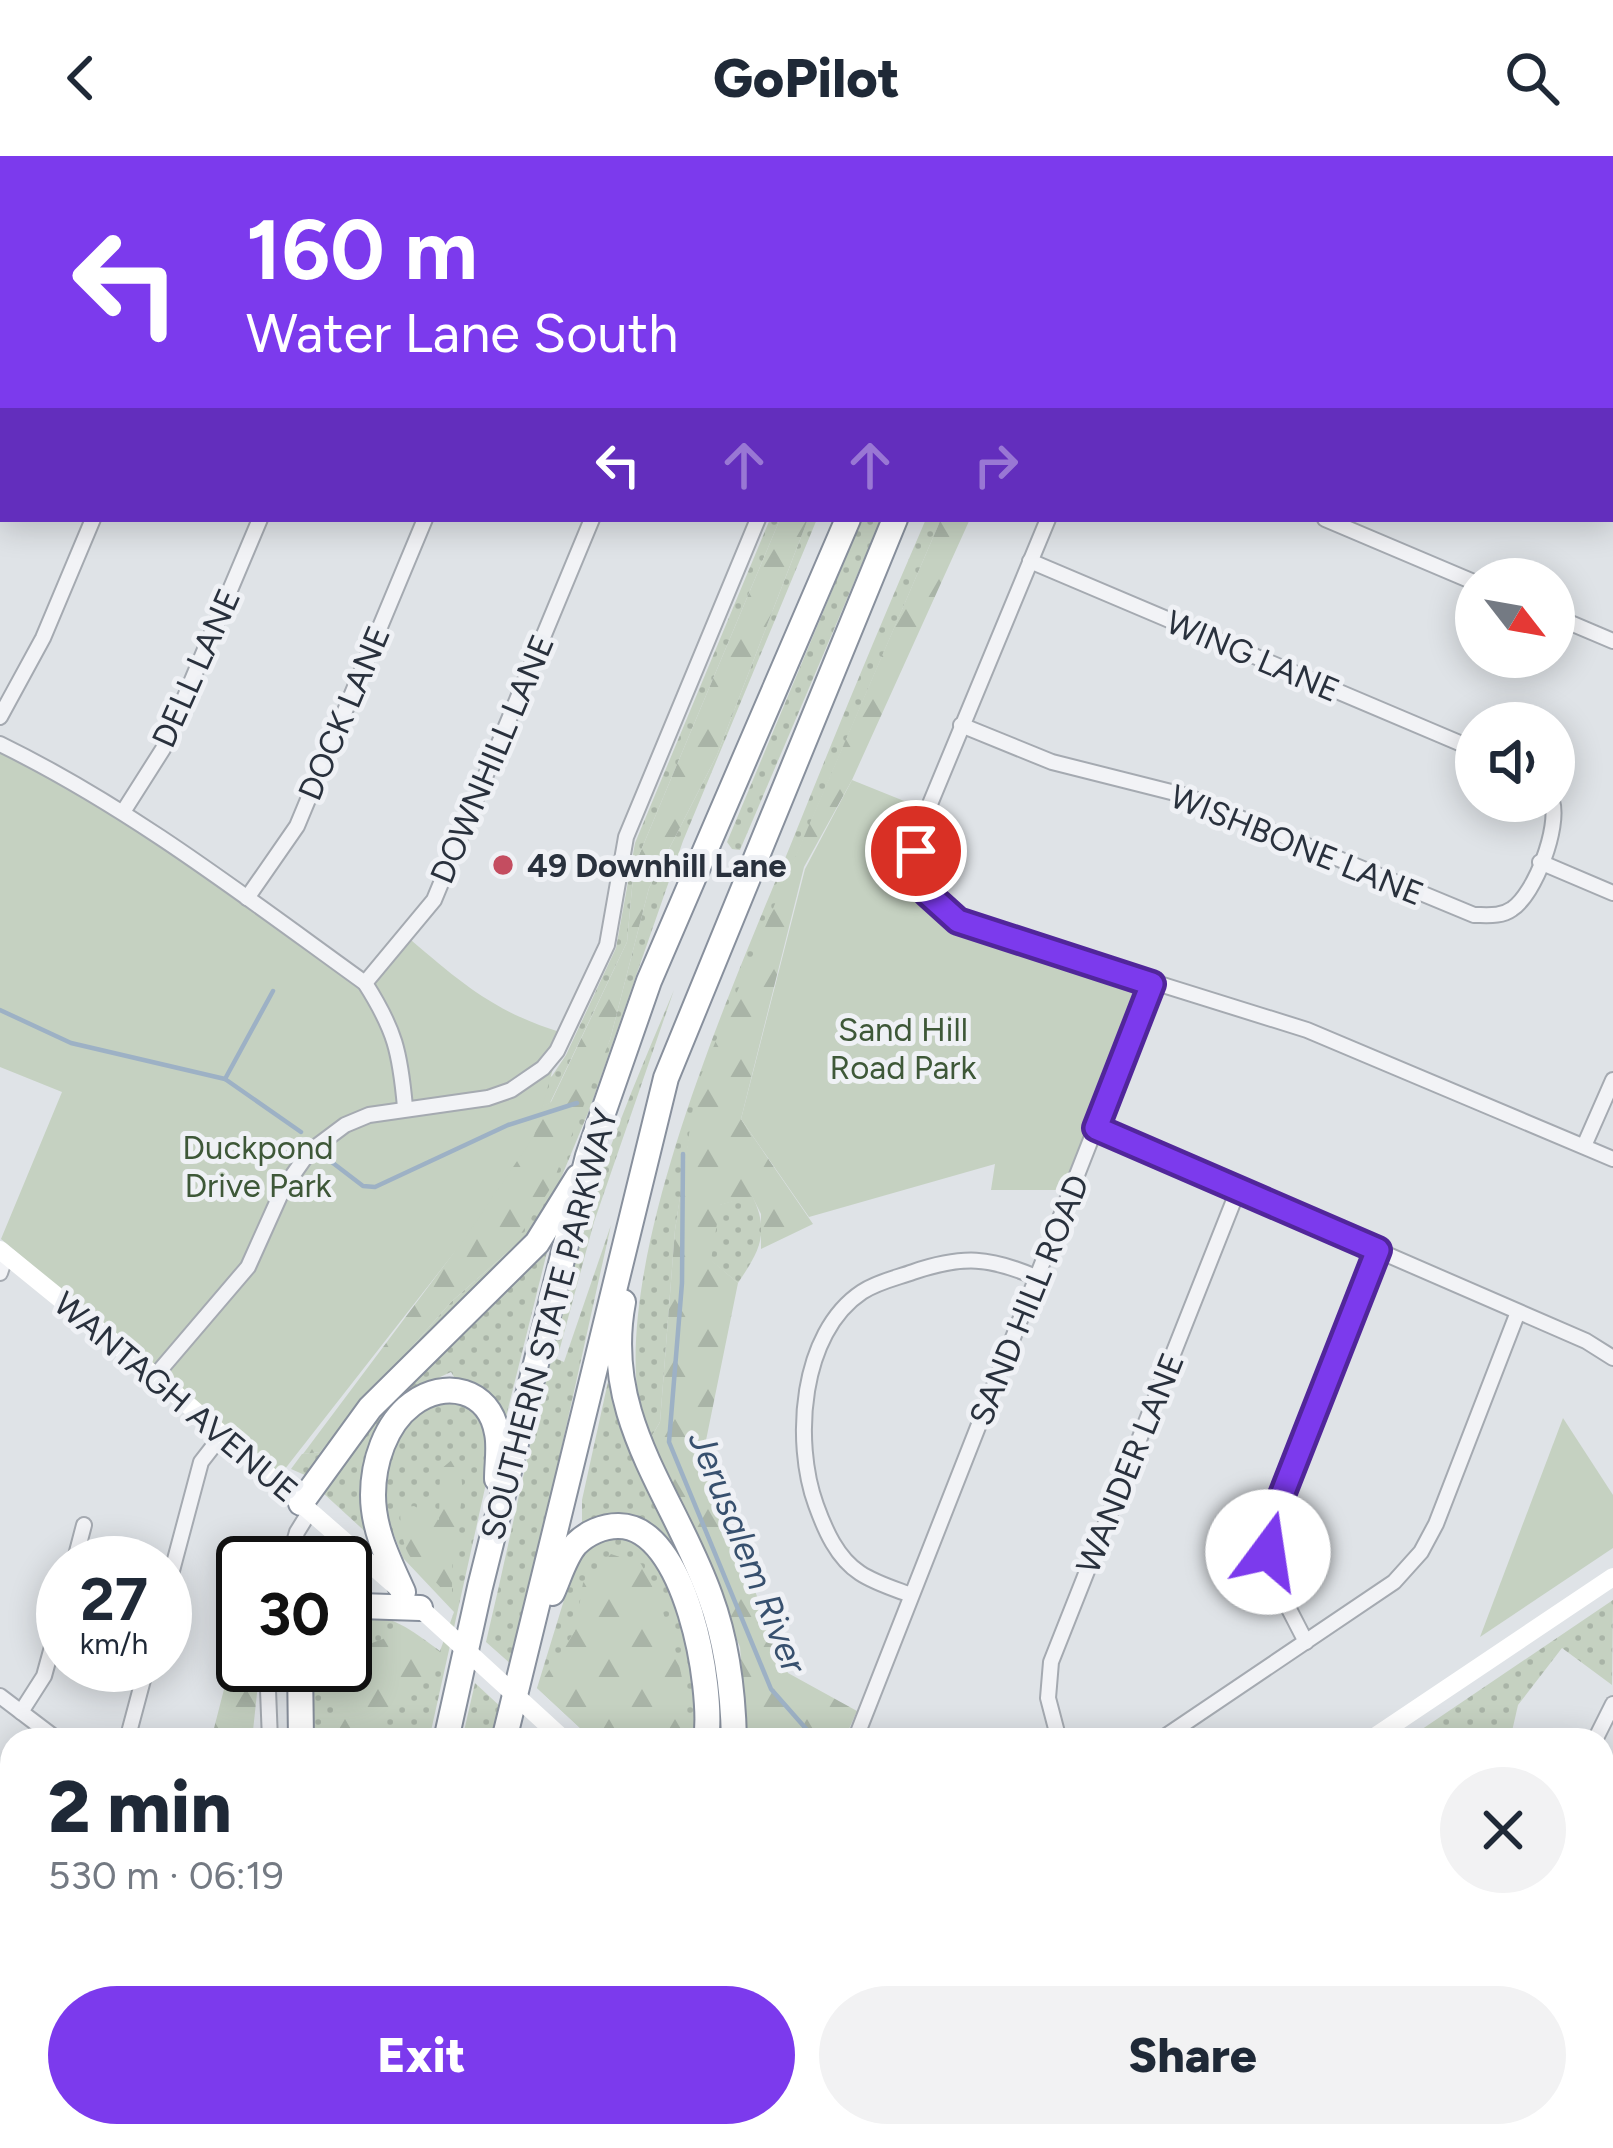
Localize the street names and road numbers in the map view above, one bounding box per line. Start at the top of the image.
street label: DELL LANE [144,583,248,753]
street label: WING LANE [1161,602,1345,710]
street label: DOCK LANE [290,620,398,806]
street label: DOWNHILL LANE [422,629,562,889]
street label: WISHBONE LANE [1165,776,1429,914]
street label: SOUTHERN STATE PARKWAY [473,1104,625,1544]
street label: SAND HILL ROAD [961,1169,1097,1431]
street label: WANTAGH AVENUE [46,1284,306,1510]
street label: WANDER LANE [1068,1347,1192,1579]

